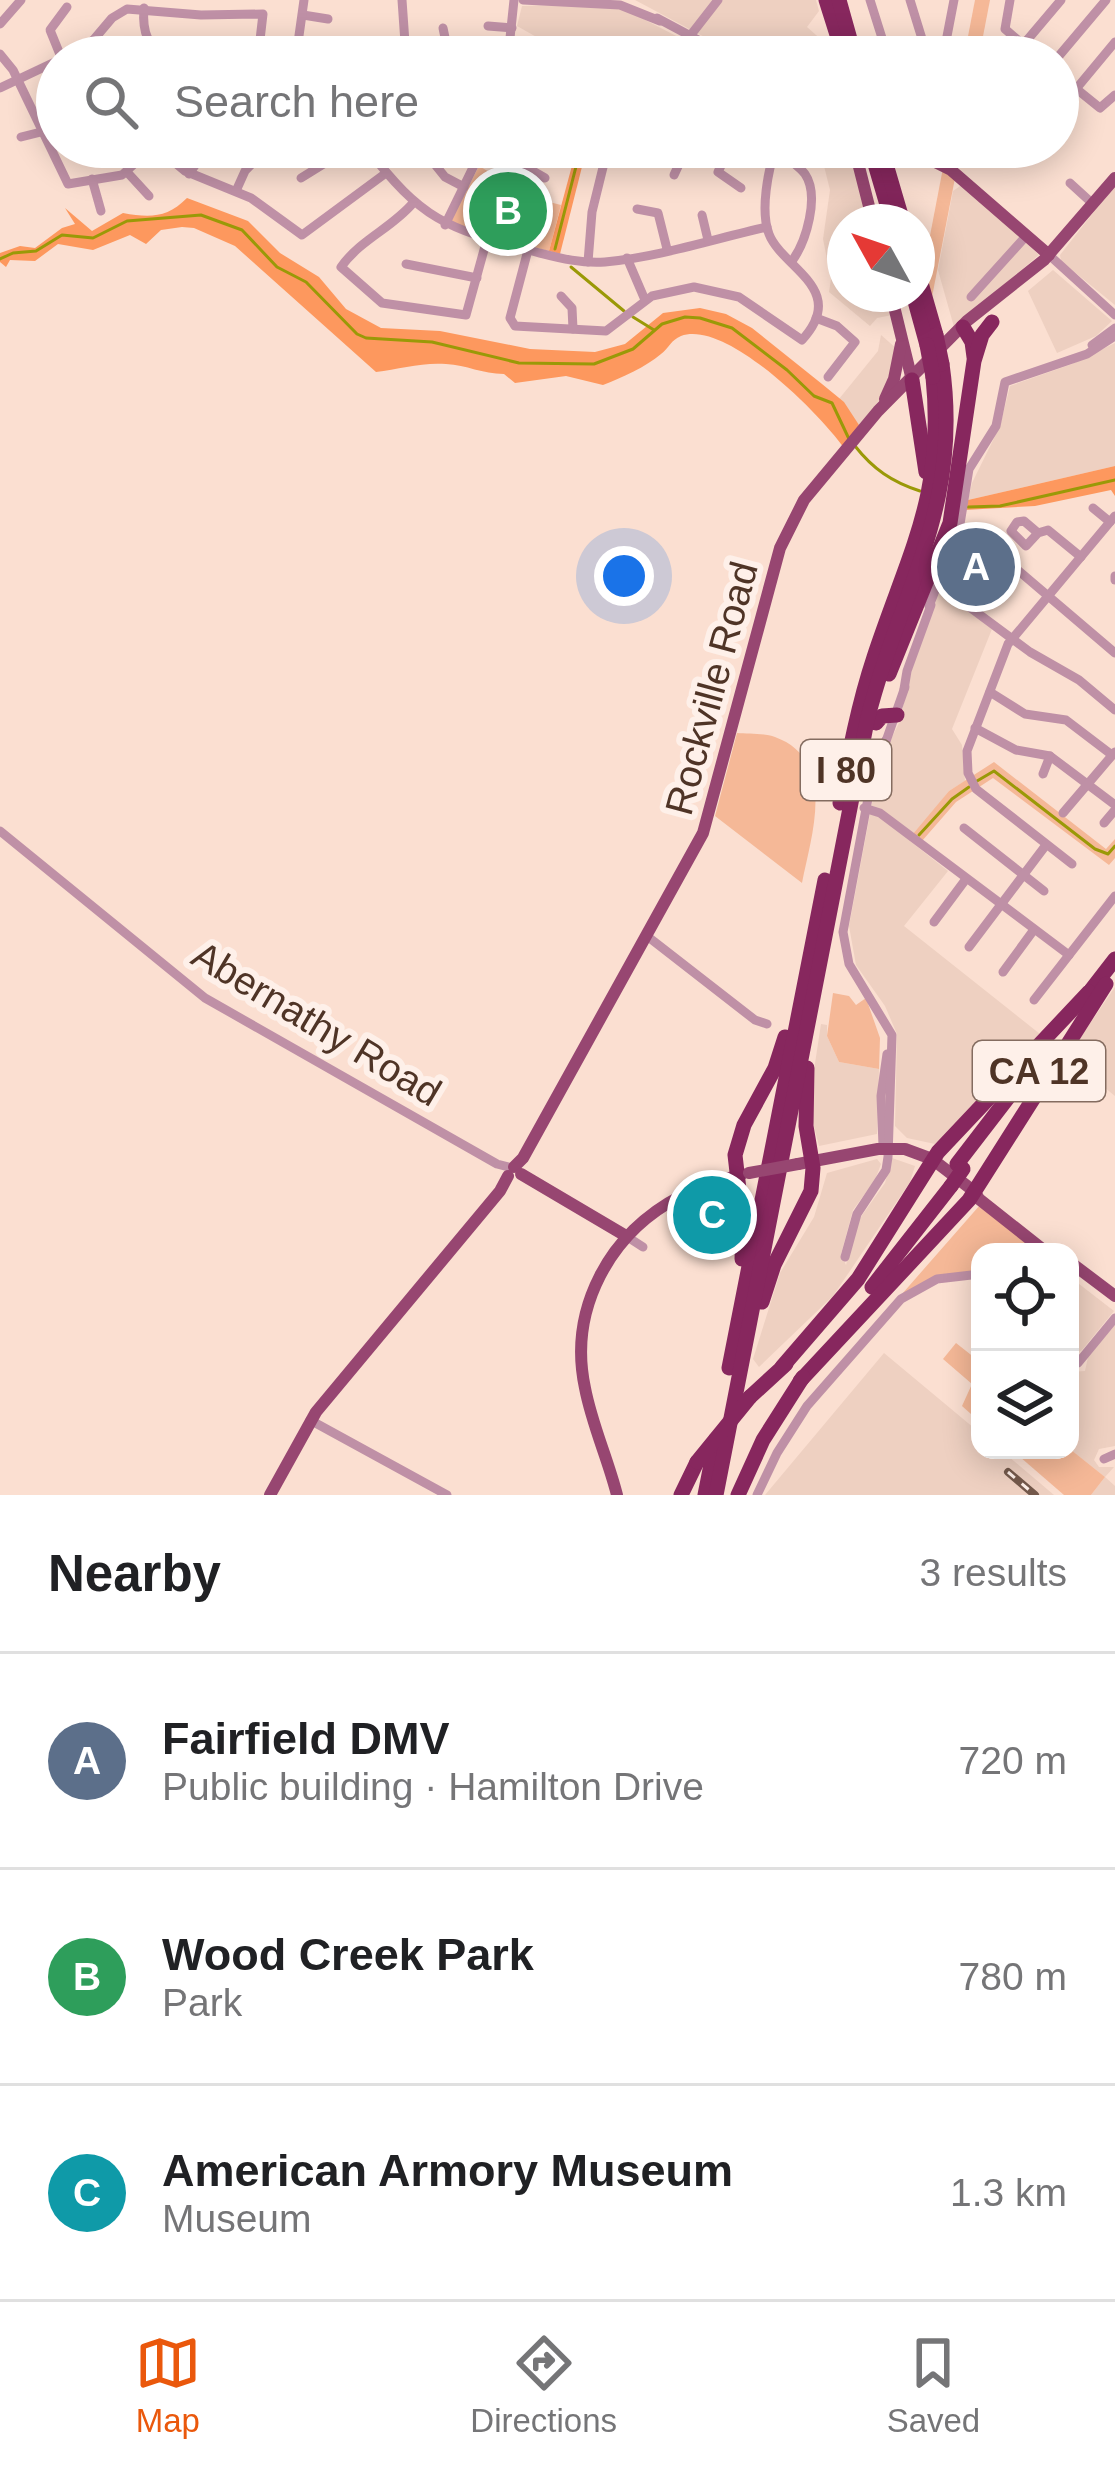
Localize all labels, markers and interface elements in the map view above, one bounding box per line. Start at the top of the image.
search box [36,36,1079,168]
icon: search [78,69,144,135]
text: Search here [174,76,419,127]
pin: B [469,166,547,256]
north arrow [827,204,935,312]
pin: A [937,522,1015,612]
your location [594,546,654,606]
street label: Rockville Road [657,557,766,819]
road number: I 80 [801,740,891,800]
street label: Abernathy Road [185,932,449,1114]
road number: CA 12 [973,1041,1105,1101]
pin: C [673,1170,751,1260]
map controls [971,1243,1079,1459]
button: locate [971,1243,1079,1351]
button: layers [971,1351,1079,1459]
text: Nearby [48,1545,221,1602]
text: 3 results [920,1551,1067,1594]
text: Fairfield DMV [162,1713,450,1764]
text: A [73,1739,101,1782]
text: 720 m [959,1739,1067,1782]
text: Public building · Hamilton Drive [162,1765,704,1808]
text: Wood Creek Park [162,1929,534,1980]
text: B [73,1955,101,1998]
text: 780 m [959,1955,1067,1998]
text: Park [162,1981,242,2024]
text: American Armory Museum [162,2145,733,2196]
text: C [73,2171,101,2214]
text: 1.3 km [950,2171,1067,2214]
text: Museum [162,2197,312,2240]
tab: Map [135,2330,201,2440]
tab: Directions [470,2330,617,2440]
tab: Saved [887,2330,980,2440]

